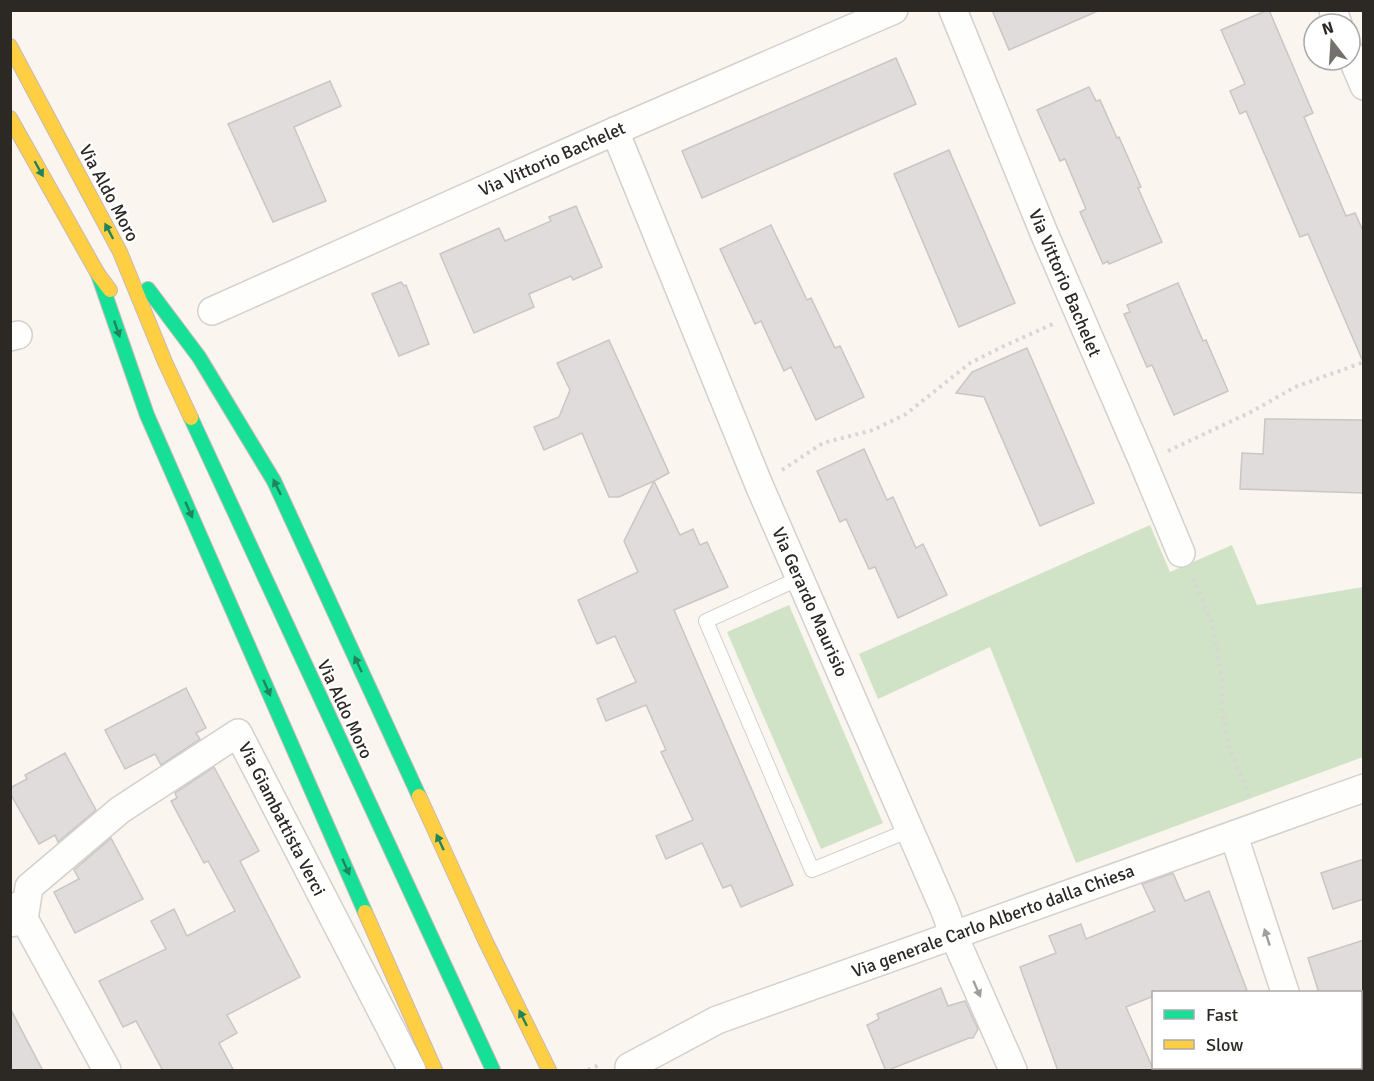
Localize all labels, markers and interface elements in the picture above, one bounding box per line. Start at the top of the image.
north arrow [1302,12,1362,72]
text: N [1320,17,1336,40]
street label: Via Vittorio Bachelet [475,117,629,201]
street label: Via Aldo Moro [74,141,144,245]
one-way arrow [34,160,44,177]
street label: Via Vittorio Bachelet [1024,206,1106,360]
one-way arrow [104,222,114,239]
one-way arrow [113,320,123,338]
one-way arrow [272,479,281,496]
one-way arrow [185,501,194,519]
street label: Via Gerardo Maurisio [767,524,853,680]
street label: Via Aldo Moro [312,656,378,762]
one-way arrow [354,656,363,673]
one-way arrow [263,680,272,697]
street label: Via Giambattista Verci [234,738,330,900]
one-way arrow [435,833,444,850]
one-way arrow [342,858,351,876]
street label: Via generale Carlo Alberto dalla Chiesa [849,860,1137,982]
one-way arrow [1261,928,1271,946]
one-way arrow [972,981,982,999]
legend [1152,991,1362,1069]
text: Fast [1206,1004,1238,1026]
one-way arrow [518,1009,528,1026]
text: Slow [1206,1034,1243,1056]

